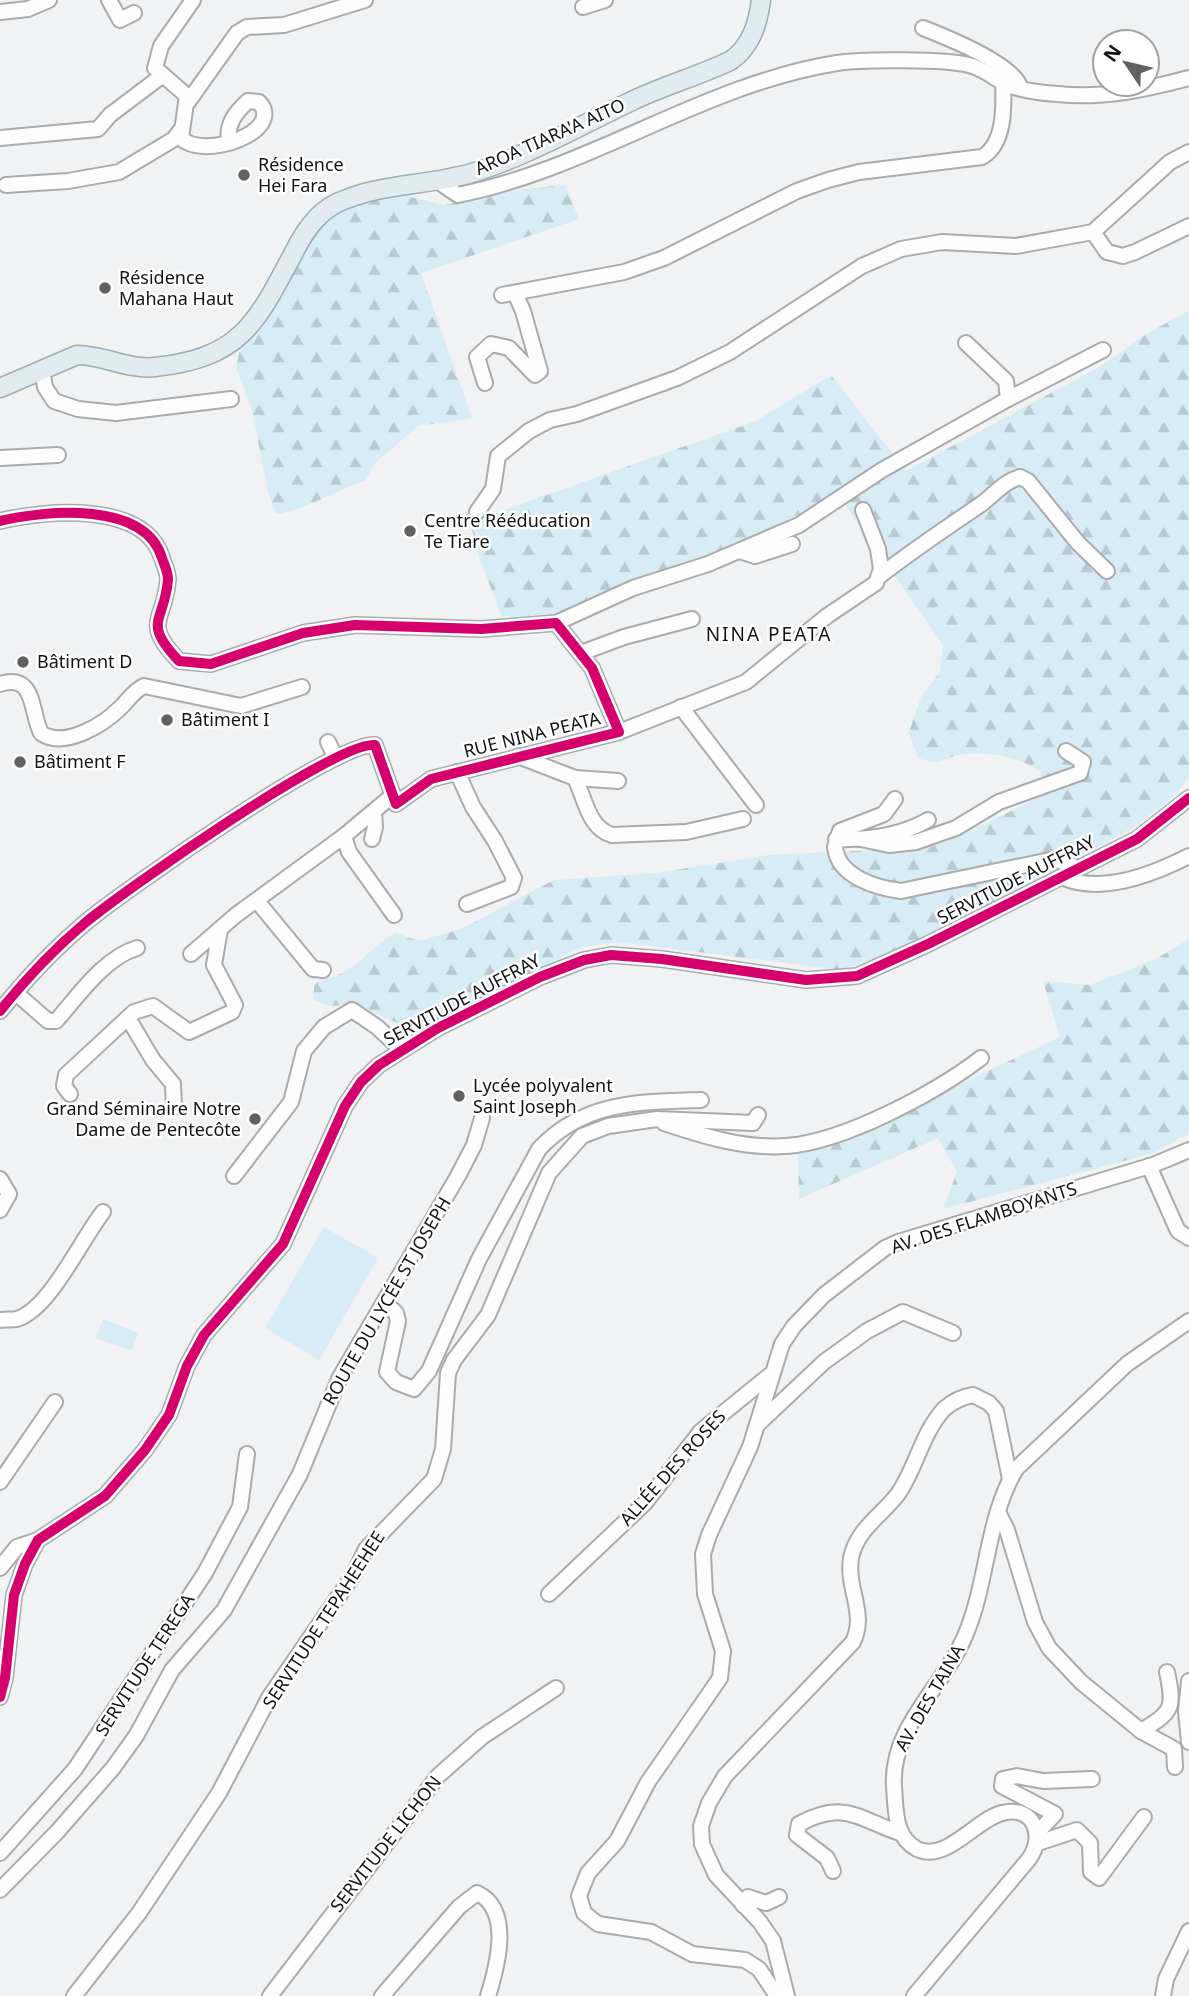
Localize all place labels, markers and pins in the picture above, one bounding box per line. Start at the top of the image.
place label: Résidence Hei Fara [258,152,344,197]
marker: Résidence Hei Fara [236,167,252,183]
place label: Résidence Mahana Haut [119,265,234,310]
marker: Résidence Mahana Haut [97,280,113,296]
place label: Centre Rééducation Te Tiare [424,508,591,553]
marker: Centre Rééducation Te Tiare [402,523,418,539]
place label: Bâtiment D [37,649,132,673]
marker: Bâtiment D [15,654,31,670]
place label: Bâtiment I [181,707,269,731]
marker: Bâtiment I [159,712,175,728]
place label: Bâtiment F [34,749,126,773]
marker: Bâtiment F [12,754,28,770]
place label: Lycée polyvalent Saint Joseph [473,1073,613,1118]
marker: Lycée polyvalent Saint Joseph [451,1088,467,1104]
place label: Grand Séminaire Notre Dame de Pentecôte [46,1096,241,1141]
marker: Grand Séminaire Notre Dame de Pentecôte [247,1111,263,1127]

